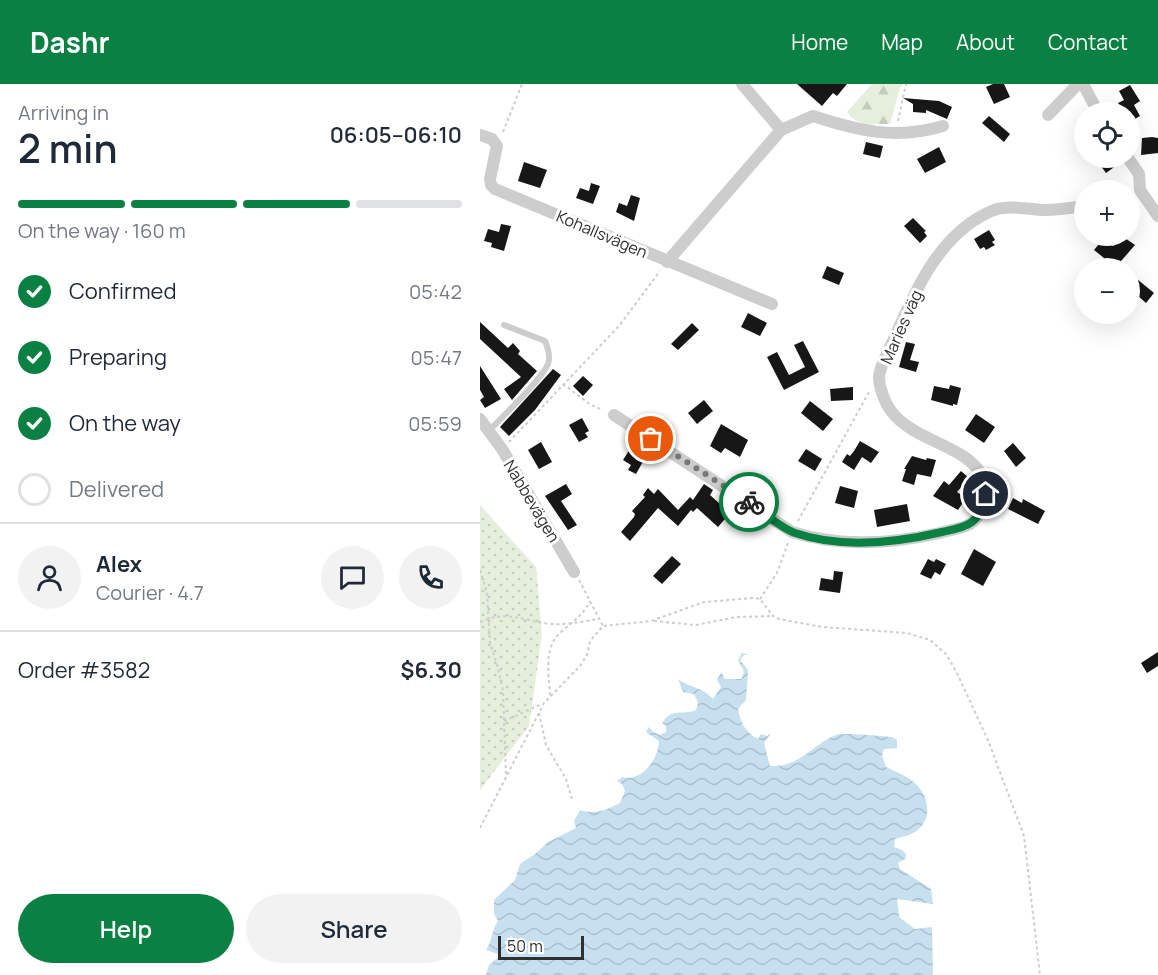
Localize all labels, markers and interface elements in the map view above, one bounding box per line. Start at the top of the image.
text: Dashr [30,23,110,61]
text: Home [791,28,848,56]
text: Map [881,28,923,56]
text: About [956,28,1015,56]
text: Contact [1048,28,1128,56]
text: Arriving in [18,99,109,126]
map controls [1074,102,1140,324]
button: locate [1074,102,1140,168]
text: 06:05–06:10 [330,120,462,150]
text: 2 min [18,121,117,175]
button: + [1074,180,1140,246]
street label: Kohallsvägen [553,205,651,263]
text: On the way · 160 m [18,217,186,244]
button: − [1074,258,1140,324]
icon: check [18,275,51,308]
text: Confirmed [69,276,177,306]
text: 05:42 [409,278,462,305]
street label: Maries väg [875,287,927,367]
icon: check [18,341,51,374]
text: Preparing [69,342,167,372]
text: 05:47 [410,344,462,371]
icon: check [18,407,51,440]
text: On the way [69,408,181,438]
text: 05:59 [408,410,462,437]
pin [625,413,676,464]
icon: bag [634,422,667,455]
street label: Nabbevägen [499,456,565,546]
pin [960,468,1011,519]
courier [719,472,779,532]
text: Delivered [69,474,164,504]
icon: home [969,477,1002,510]
icon: bike [733,486,766,519]
button: person [18,546,81,609]
button: chat [321,546,384,609]
button: phone [399,546,462,609]
text: Alex [96,549,142,579]
text: Courier · 4.7 [96,579,204,606]
text: Order #3582 [18,655,150,685]
text: $6.30 [401,655,462,685]
button: Help [18,894,234,963]
button: Share [246,894,462,963]
scale bar [498,933,584,960]
text: 50 m [507,935,543,957]

